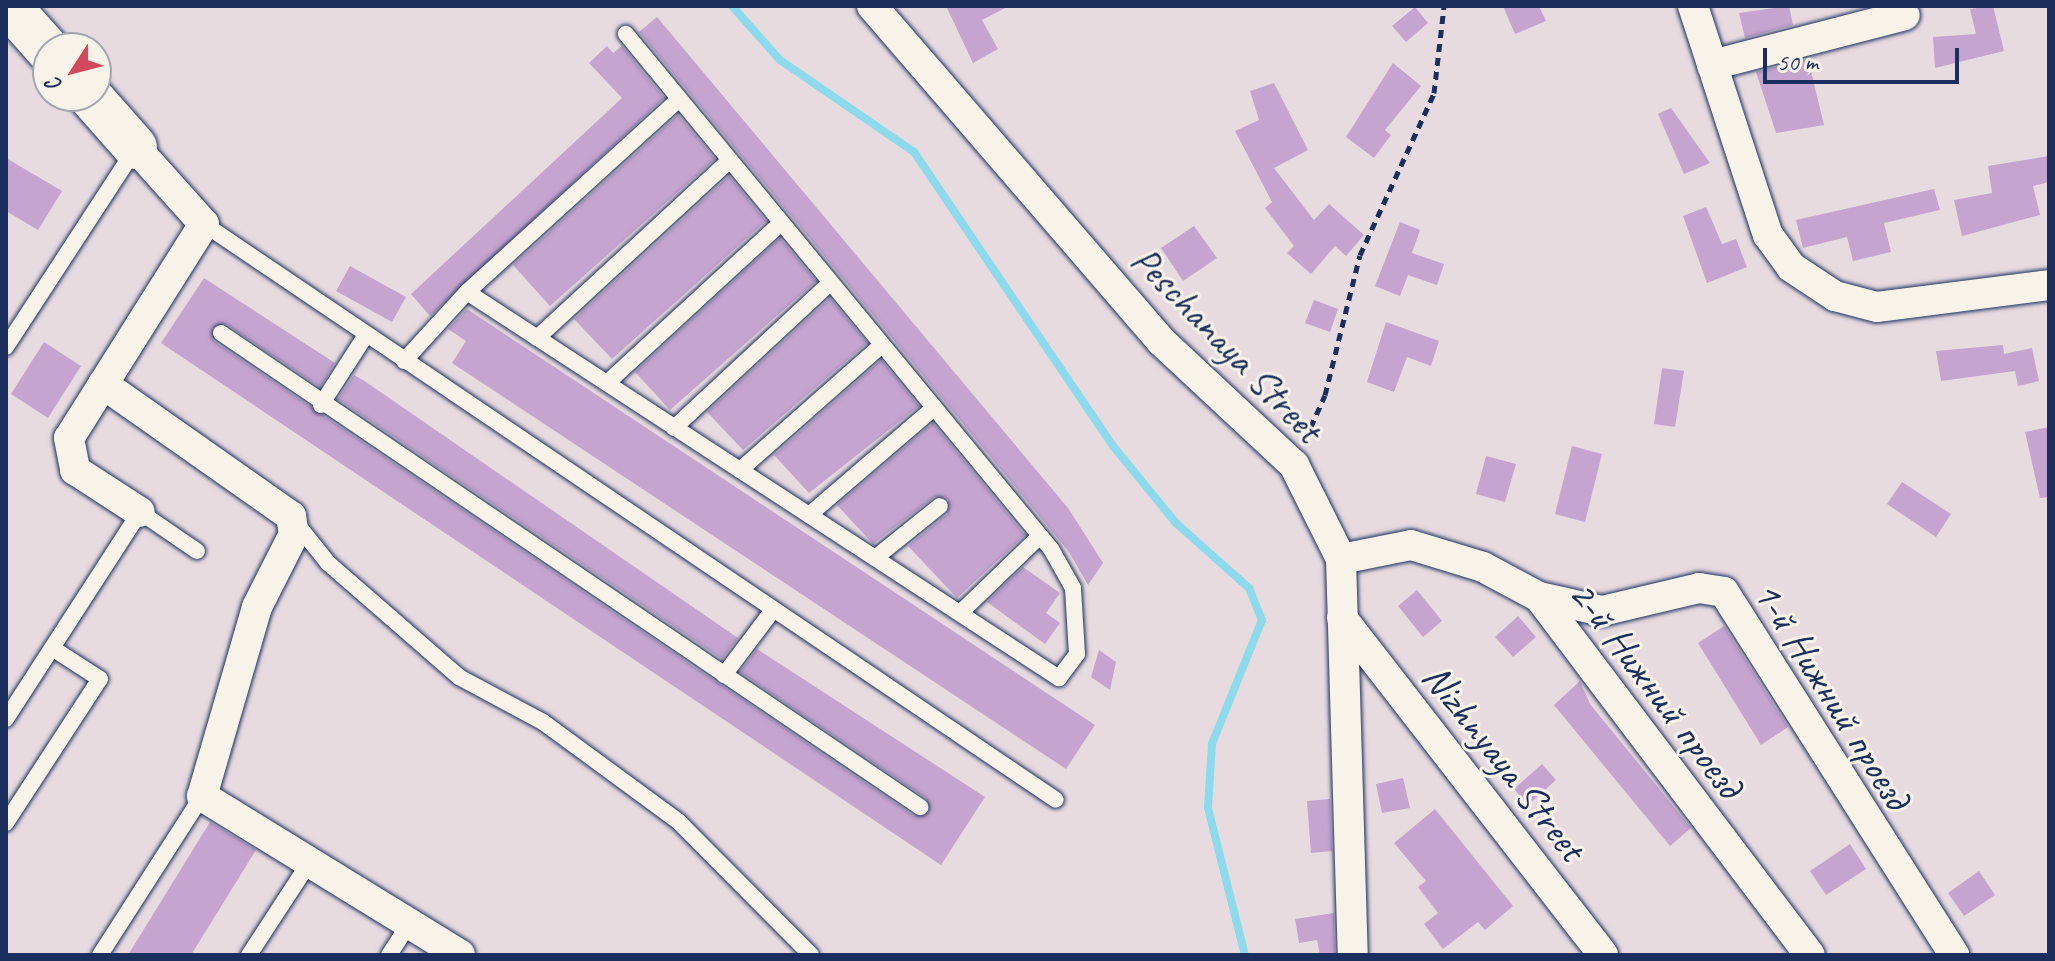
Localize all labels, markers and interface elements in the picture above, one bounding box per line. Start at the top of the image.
north arrow [32,32,112,112]
scale bar [1767,32,1963,82]
text: 50 m [1777,47,1818,77]
text: С [40,72,69,98]
street label: Peschanaya Street [1121,236,1333,452]
street label: 2-й Нижний проезд [1559,571,1753,807]
street label: 1-й Нижний проезд [1743,572,1921,818]
street label: Nizhnyaya Street [1412,654,1596,870]

